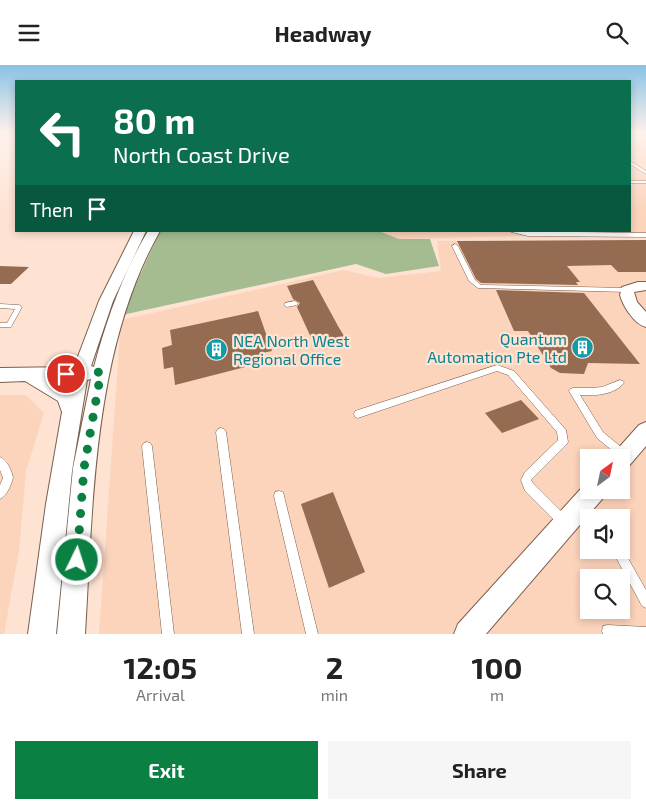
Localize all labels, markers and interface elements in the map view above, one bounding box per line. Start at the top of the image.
icon: menu [15,19,43,47]
icon: search [603,19,631,47]
text: Headway [275,20,371,46]
text: 80 m [113,99,195,141]
icon: left [30,100,95,165]
text: North Coast Drive [113,141,290,167]
icon: arrive [83,195,111,223]
text: Then [30,198,73,221]
place label: Quantum Automation Pte Ltd [427,329,567,366]
place label: NEA North West Regional Office [233,331,350,368]
building icon: Quantum Automation Pte Ltd [571,335,595,359]
building icon: NEA North West Regional Office [205,337,229,361]
pin [45,353,87,395]
icon: arrive [52,360,80,388]
north arrow [580,449,630,499]
map controls [580,449,630,619]
button: sound [580,509,630,559]
position arrow [50,533,102,585]
button: search [580,569,630,619]
text: 12:05 [124,649,197,685]
text: 2 [326,649,343,685]
text: 100 [472,649,522,685]
text: Arrival [136,685,185,704]
text: min [321,685,348,704]
text: m [490,685,504,704]
button: Exit [15,741,318,799]
button: Share [328,741,631,799]

